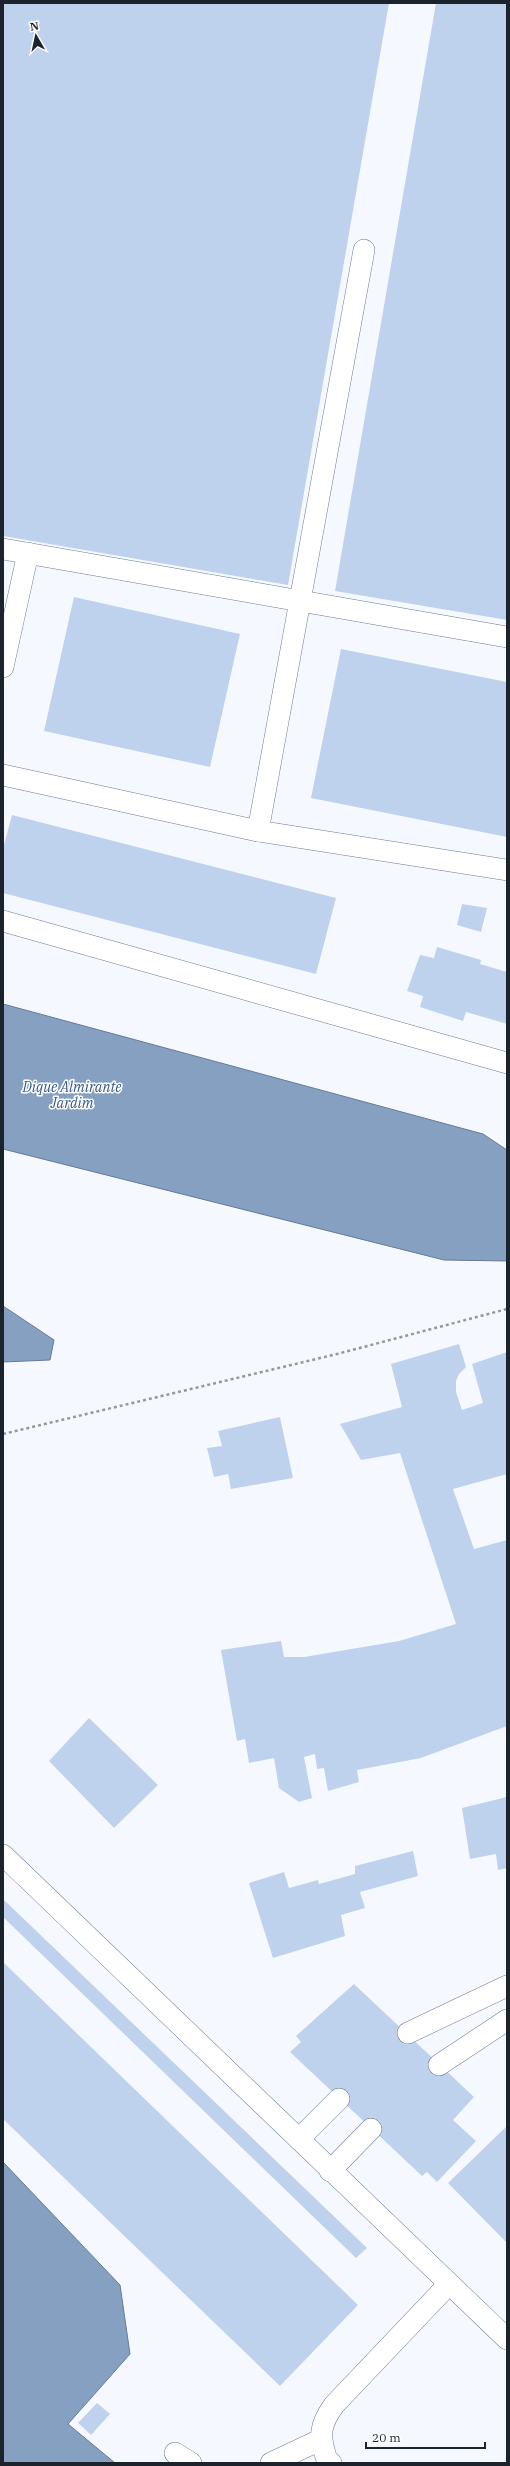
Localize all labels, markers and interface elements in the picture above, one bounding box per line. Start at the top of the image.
north arrow [16,16,56,56]
text: N [29,18,40,34]
water label: Dique Almirante Jardim [21,1078,122,1112]
scale bar [366,2424,485,2450]
text: 20 m [372,2430,401,2445]

